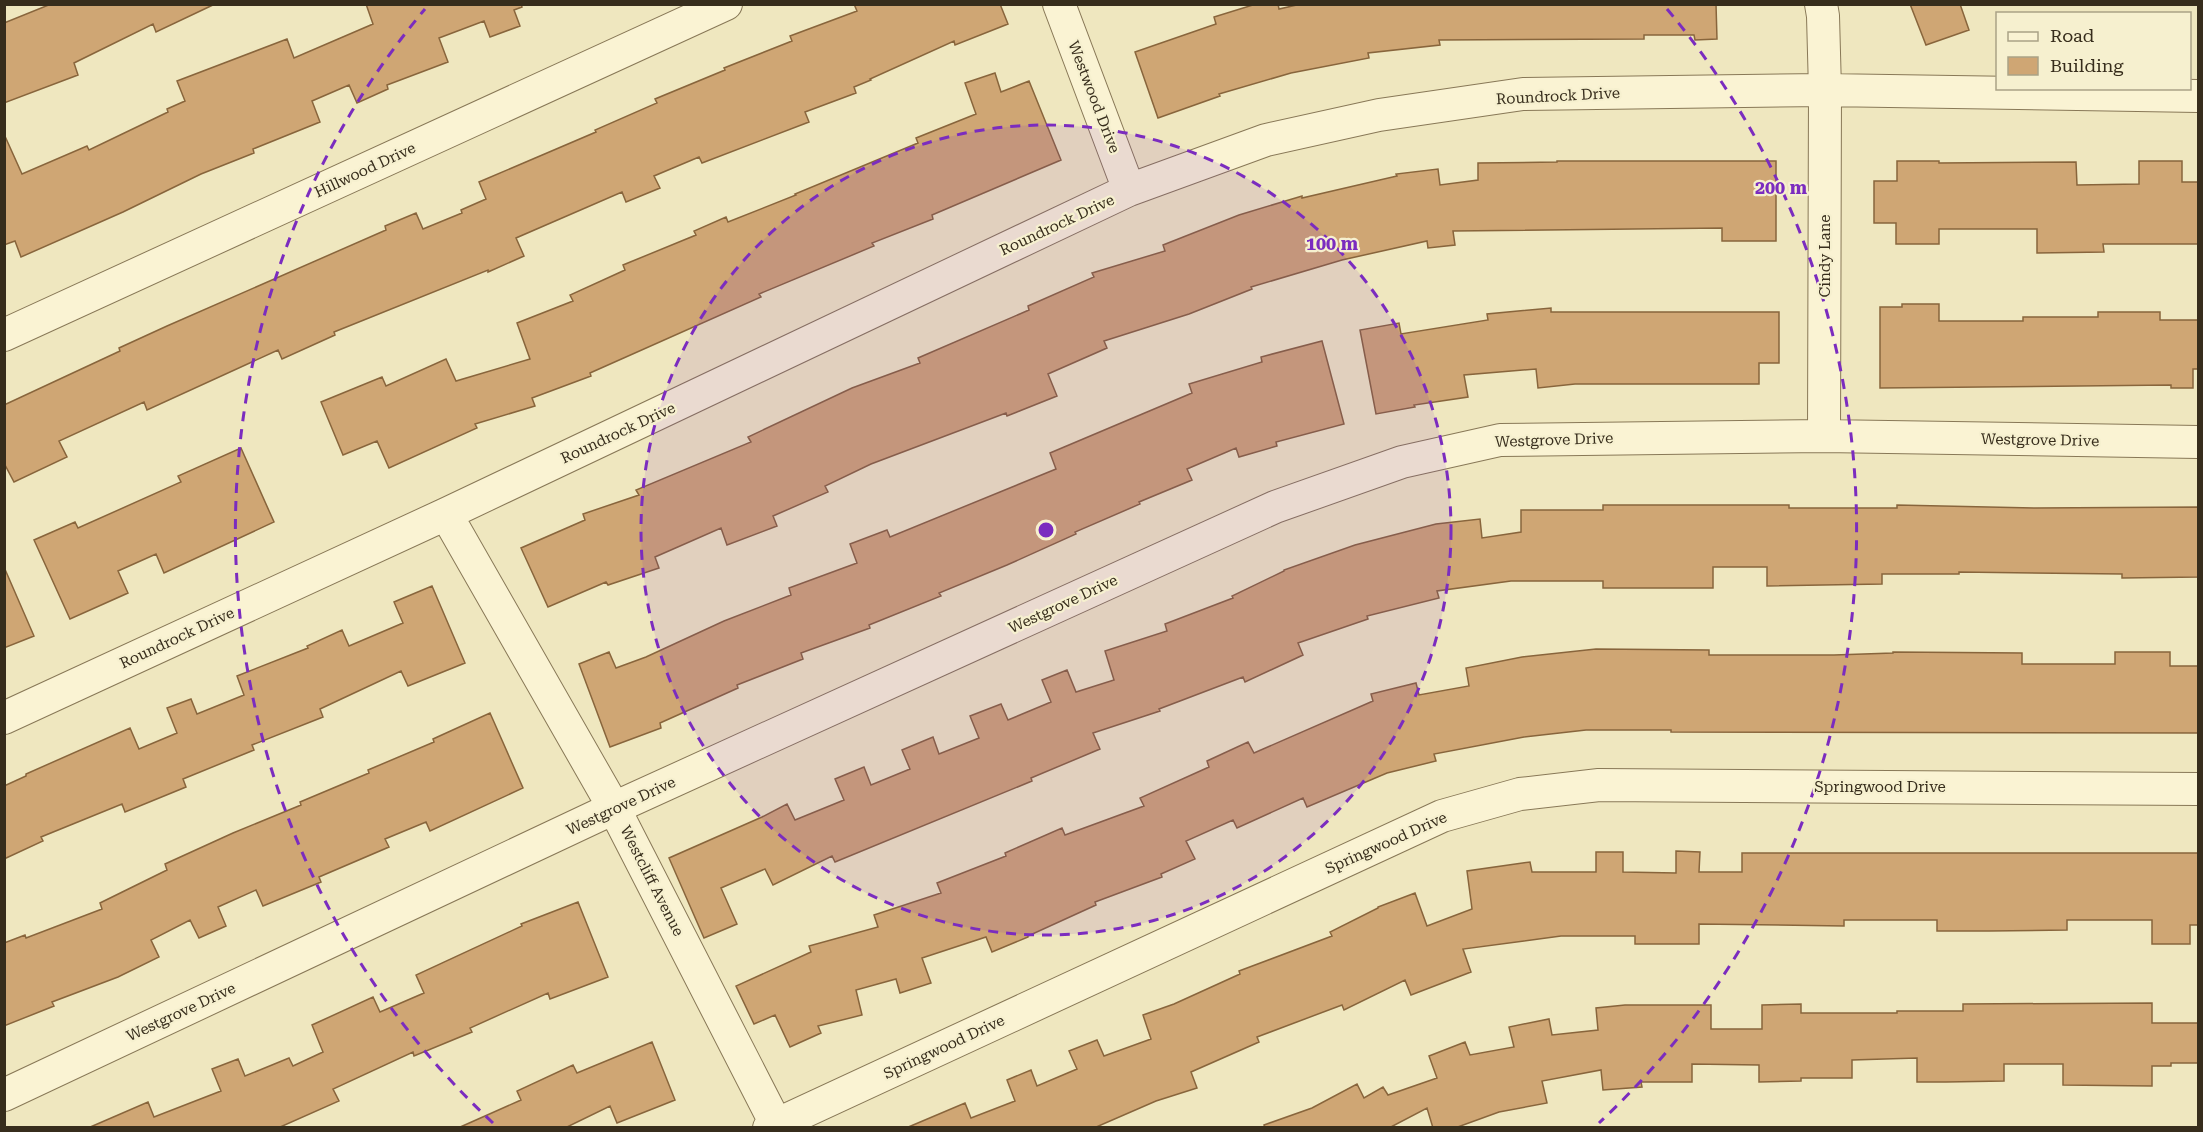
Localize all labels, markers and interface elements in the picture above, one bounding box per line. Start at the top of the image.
legend [1996,12,2191,90]
text: Road [2050,25,2095,46]
street label: Westwood Drive [1064,38,1124,156]
text: Building [2050,55,2124,76]
street label: Roundrock Drive [1496,84,1620,108]
street label: Hillwood Drive [312,139,418,201]
text: 200 m [1755,177,1808,198]
street label: Roundrock Drive [997,191,1117,259]
street label: Cindy Lane [1816,214,1834,298]
text: 100 m [1306,233,1359,254]
street label: Roundrock Drive [558,399,678,467]
street label: Westgrove Drive [1494,429,1614,451]
street label: Westgrove Drive [1981,430,2099,450]
centre of rings [1036,520,1056,540]
street label: Westgrove Drive [1005,571,1121,637]
street label: Roundrock Drive [117,604,237,672]
street label: Westgrove Drive [563,773,679,839]
street label: Springwood Drive [1814,778,1946,796]
street label: Springwood Drive [1322,808,1450,878]
street label: Westcliff Avenue [616,823,688,939]
street label: Westgrove Drive [123,979,239,1045]
street label: Springwood Drive [881,1011,1007,1083]

